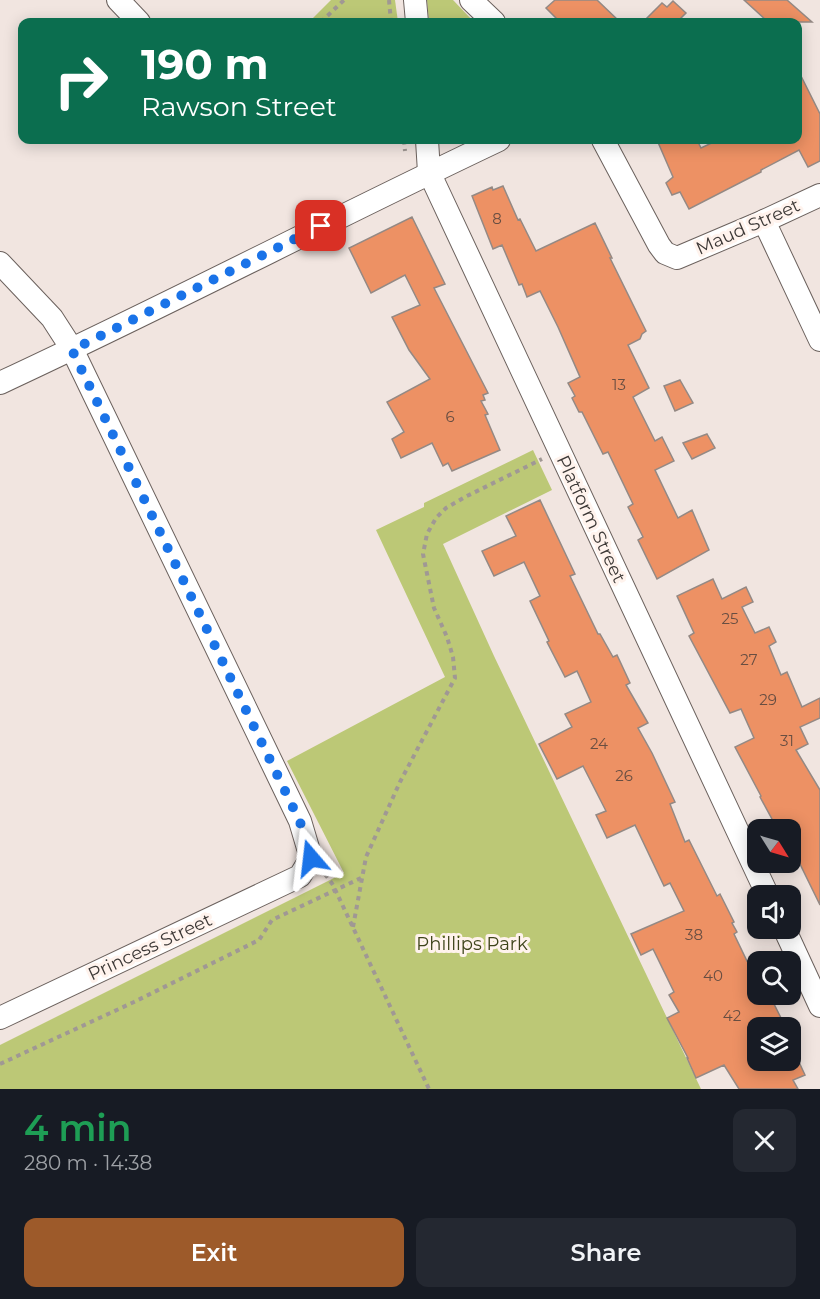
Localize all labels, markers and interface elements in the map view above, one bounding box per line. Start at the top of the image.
text: 190 m [141,38,269,90]
icon: right [42,42,120,120]
text: Rawson Street [141,90,337,123]
street label: Maud Street [693,194,803,260]
pin [295,200,346,251]
icon: arrive [304,209,337,242]
house number: 8 [492,209,502,228]
house number: 13 [612,375,626,394]
house number: 6 [445,407,455,426]
street label: Platform Street [552,452,630,586]
house number: 25 [721,609,739,628]
house number: 27 [740,650,758,669]
house number: 29 [759,690,777,709]
house number: 31 [780,731,794,750]
house number: 24 [590,734,608,753]
house number: 26 [615,766,633,785]
north arrow [747,819,801,873]
map controls [747,819,801,1071]
position arrow [279,826,343,890]
button: sound [747,885,801,939]
street label: Princess Street [85,909,215,985]
house number: 38 [685,925,703,944]
park label: Phillips Park [416,933,528,955]
button: search [747,951,801,1005]
house number: 40 [703,966,723,985]
house number: 42 [723,1006,741,1025]
button: layers [747,1017,801,1071]
text: 4 min [24,1106,131,1150]
button: close [733,1109,796,1172]
text: 280 m · 14:38 [24,1151,152,1175]
button: Exit [24,1218,404,1287]
button: Share [416,1218,796,1287]

